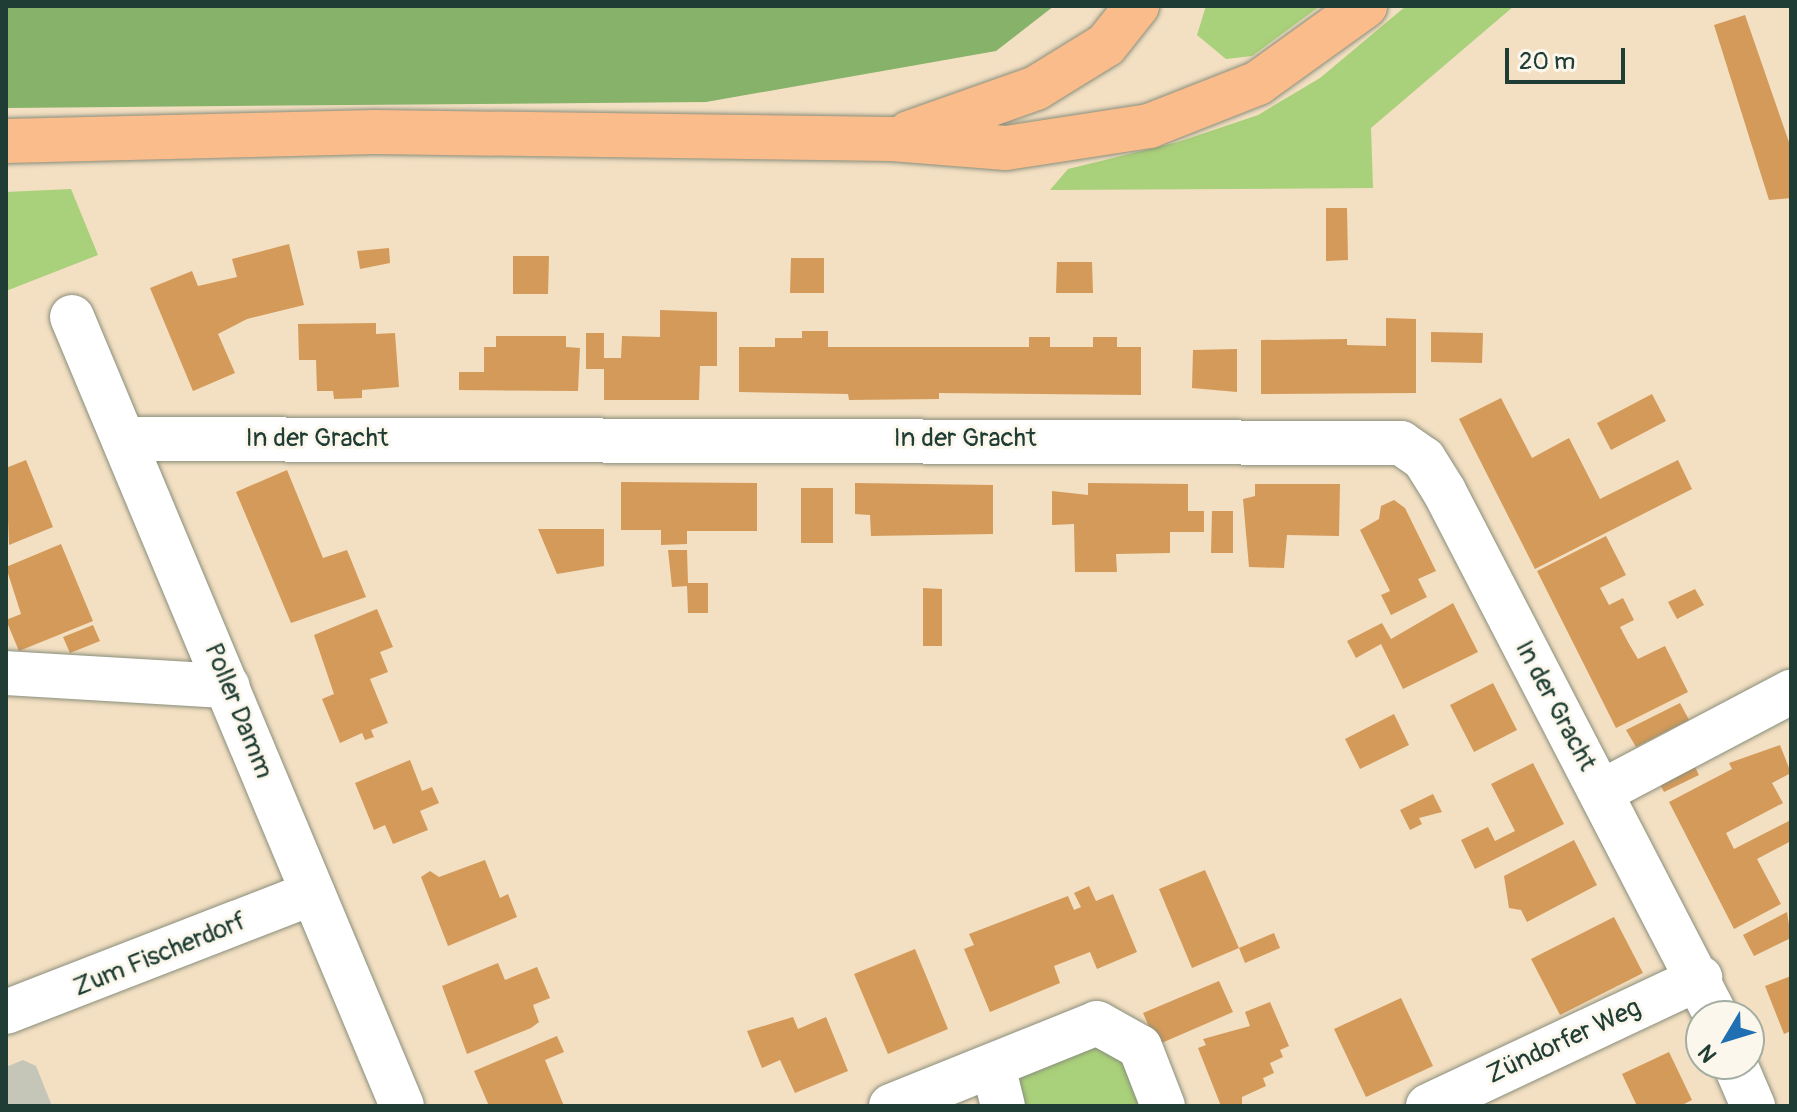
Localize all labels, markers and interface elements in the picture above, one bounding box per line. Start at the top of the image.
scale bar [1509,32,1629,82]
text: 20 m [1519,47,1575,76]
street label: In der Gracht [246,423,388,455]
street label: In der Gracht [894,423,1036,455]
street label: In der Gracht [1508,636,1602,776]
street label: Poller Damm [197,639,279,783]
street label: Zum Fischerdorf [69,906,251,1004]
street label: Zündorfer Weg [1482,993,1646,1091]
north arrow [1685,1000,1765,1080]
text: N [1692,1039,1723,1068]

